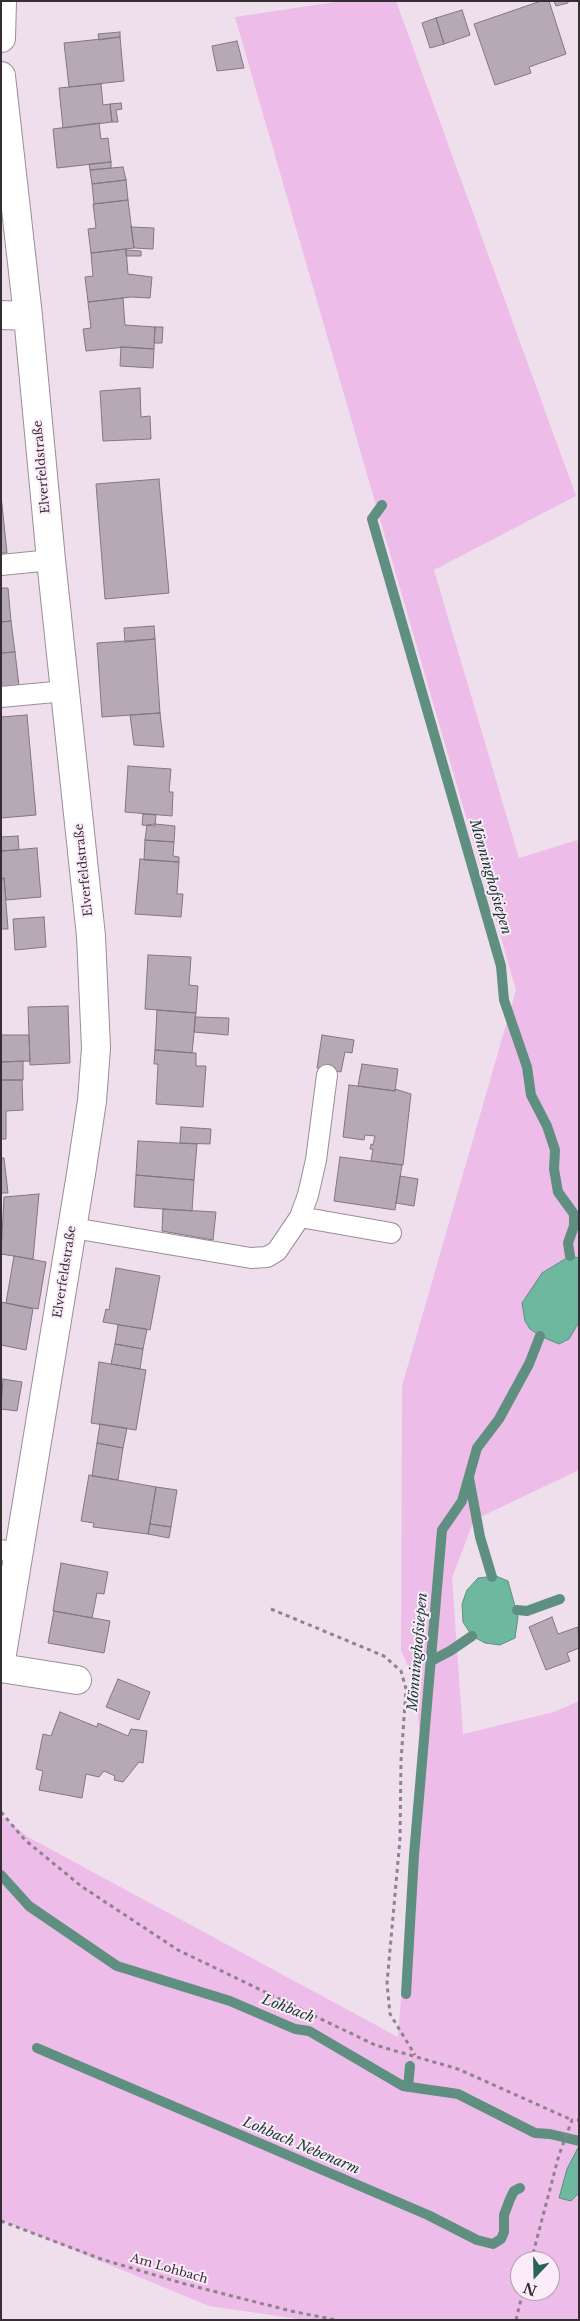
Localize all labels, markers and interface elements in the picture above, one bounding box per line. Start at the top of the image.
street label: Elverfeldstraße [31,420,53,514]
water label: Mönninghofsiepen [465,817,515,937]
street label: Elverfeldstraße [72,823,96,917]
street label: Elverfeldstraße [51,1225,79,1319]
water label: Mönninghofsiepen [404,1592,432,1712]
water label: Lohbach [259,1991,317,2027]
water label: Lohbach Nebenarm [240,2114,362,2178]
street label: Am Lohbach [129,2251,209,2287]
north arrow [510,2251,560,2301]
text: N [521,2278,539,2300]

